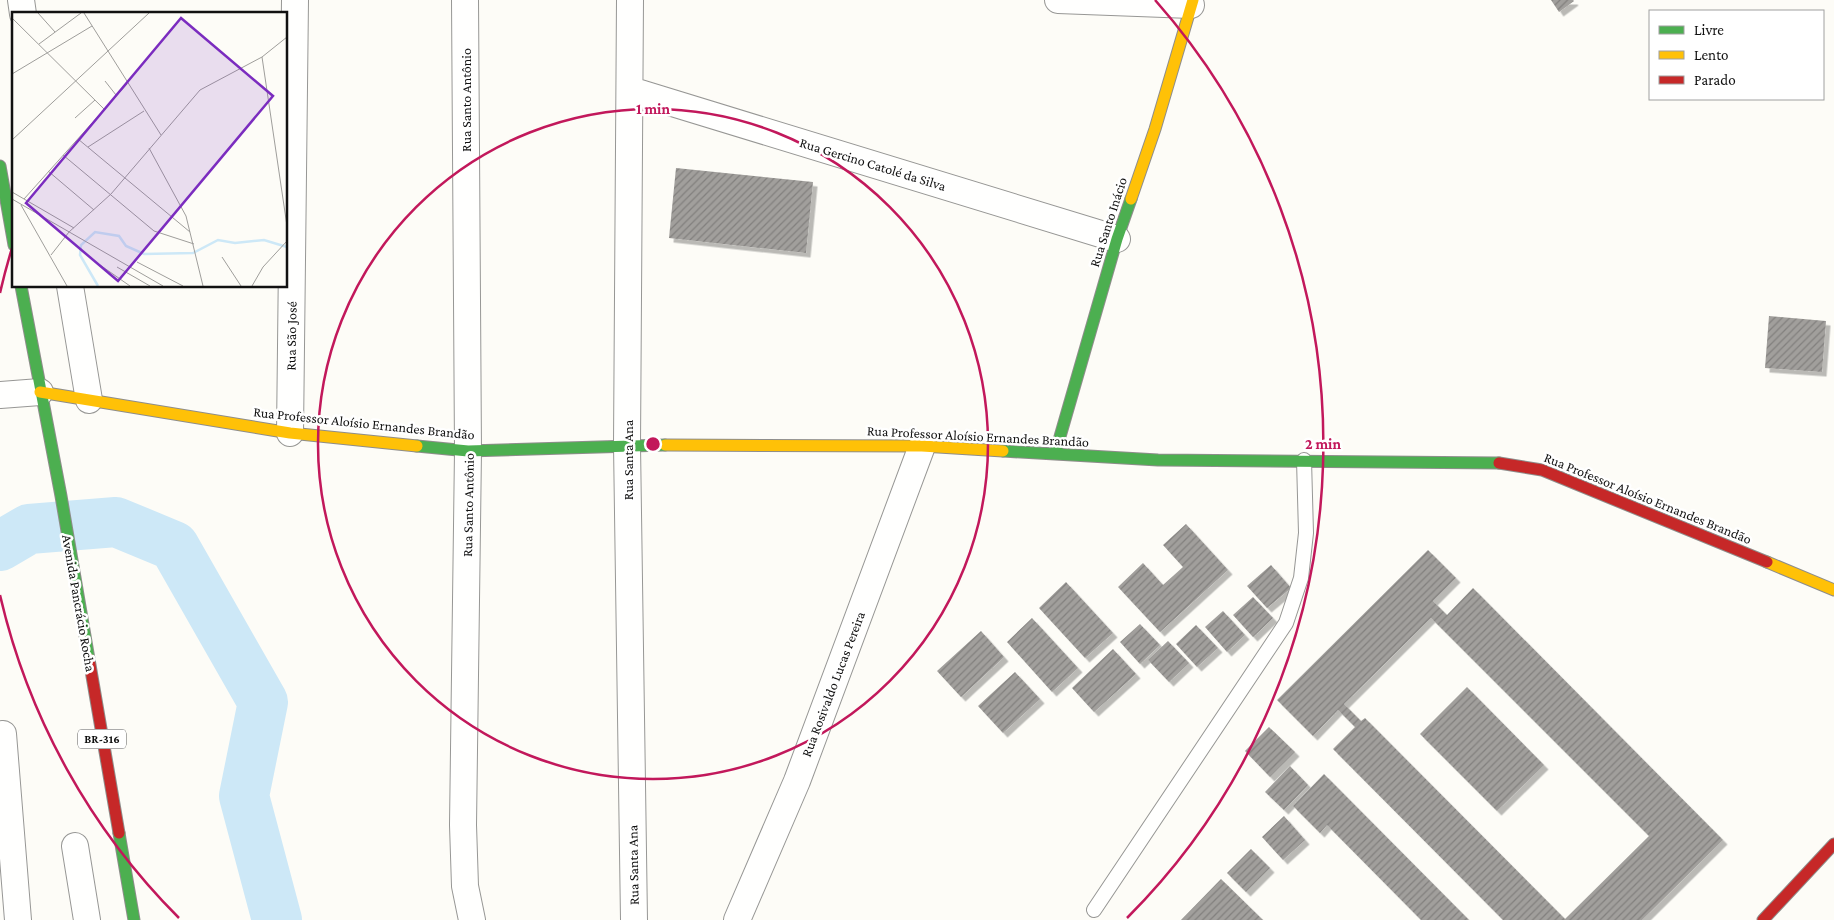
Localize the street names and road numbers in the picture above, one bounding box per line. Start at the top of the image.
street label: Rua Santo Antônio [458,48,474,152]
street label: Rua Gercino Catolé da Silva [798,134,949,194]
street label: Rua Santo Inácio [1086,175,1130,269]
street label: Rua São José [282,301,300,371]
street label: Rua Professor Aloísio Ernandes Brandão [253,403,475,443]
street label: Rua Santa Ana [620,419,636,500]
street label: Rua Professor Aloísio Ernandes Brandão [867,422,1090,450]
street label: Rua Professor Aloísio Ernandes Brandão [1542,449,1754,547]
street label: Rua Santo Antônio [459,453,477,557]
street label: Avenida Pancrácio Rocha [59,533,99,673]
street label: Rua Rosivaldo Lucas Pereira [798,608,868,759]
road number: BR-316 [78,730,126,749]
street label: Rua Santa Ana [624,824,642,905]

